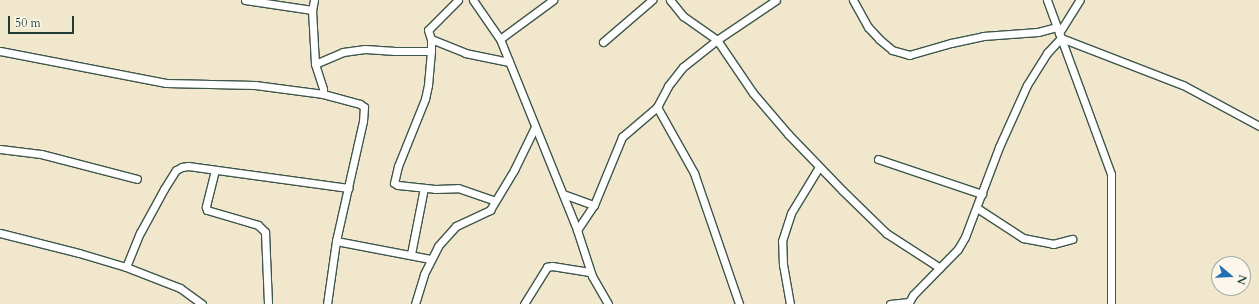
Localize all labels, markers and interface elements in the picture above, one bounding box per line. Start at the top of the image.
scale bar [10,8,76,34]
text: 50 m [15,15,41,31]
north arrow [1211,256,1251,296]
text: N [1233,273,1251,287]

